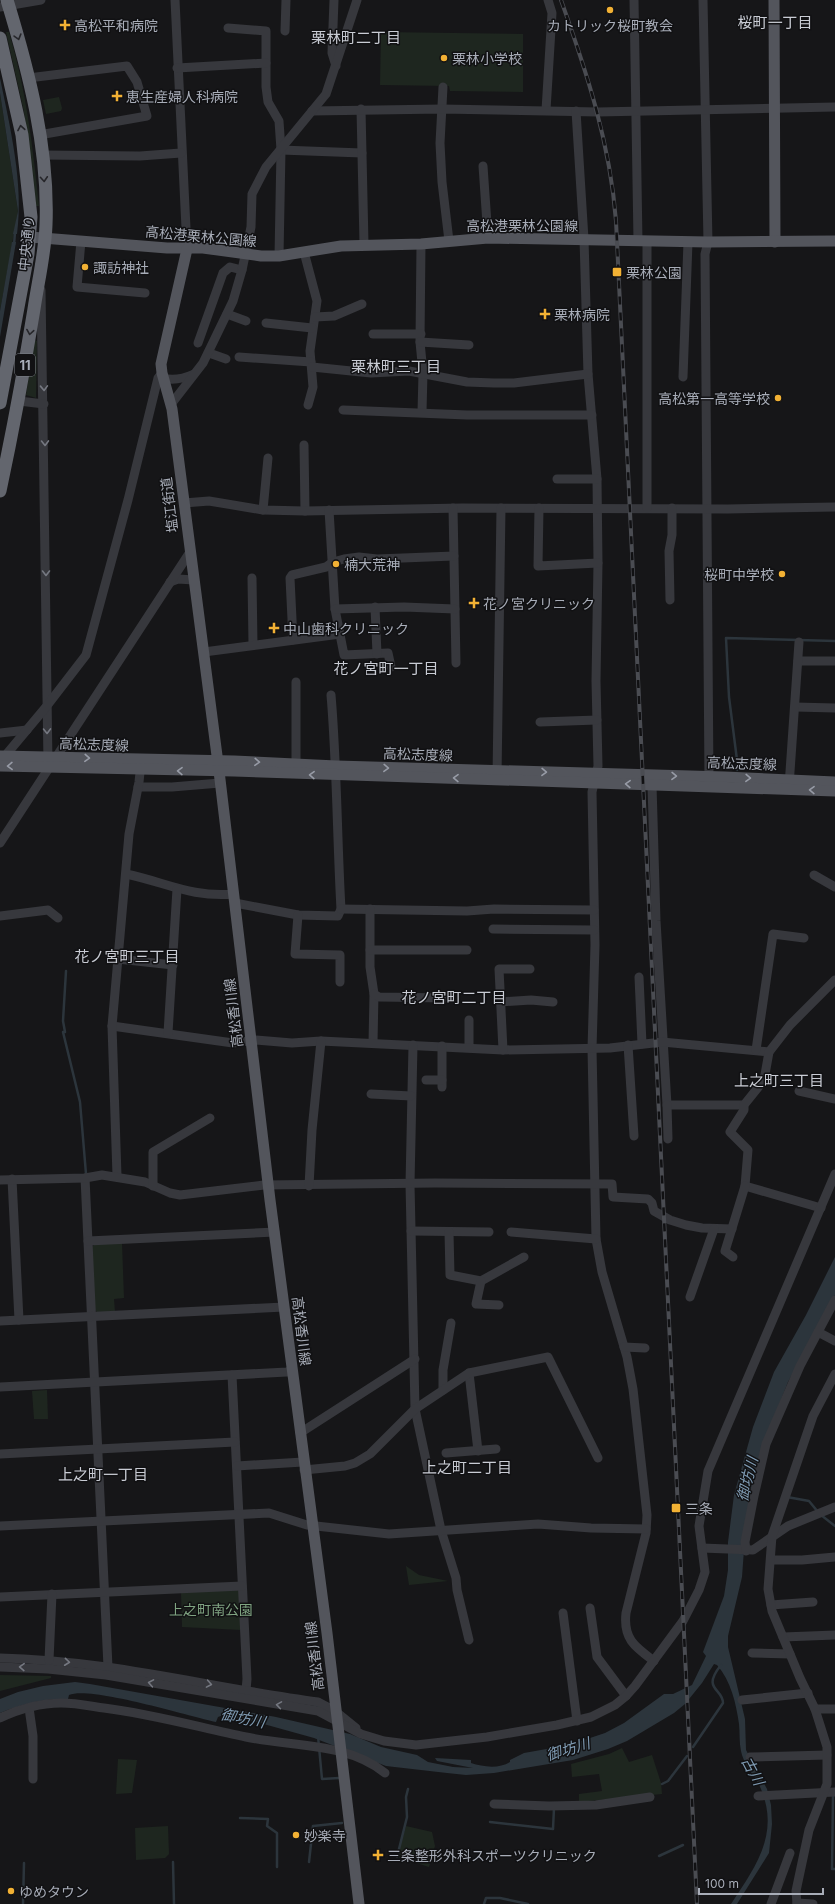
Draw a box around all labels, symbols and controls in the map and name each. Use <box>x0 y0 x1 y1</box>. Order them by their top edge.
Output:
marker: カトリック桜町教会 <box>605 5 615 15</box>
district label: 桜町一丁目 <box>737 13 813 32</box>
place label: 高松平和病院 <box>74 17 158 34</box>
place label: カトリック桜町教会 <box>547 17 673 34</box>
marker: 高松平和病院 <box>59 19 71 31</box>
district label: 栗林町二丁目 <box>311 28 401 47</box>
one-way arrow <box>13 34 22 41</box>
place label: 栗林小学校 <box>452 50 522 67</box>
marker: 栗林小学校 <box>439 53 449 63</box>
place label: 恵生産婦人科病院 <box>126 88 238 105</box>
marker: 恵生産婦人科病院 <box>111 90 123 102</box>
one-way arrow <box>17 125 26 132</box>
one-way arrow <box>40 176 49 182</box>
street label: 中央通り <box>15 214 37 272</box>
street label: 高松港栗林公園線 <box>466 217 578 234</box>
street label: 高松港栗林公園線 <box>144 223 258 249</box>
place label: 諏訪神社 <box>93 259 149 276</box>
marker: 諏訪神社 <box>80 262 90 272</box>
place label: 栗林公園 <box>626 264 682 281</box>
marker: 栗林公園 <box>611 266 623 278</box>
place label: 栗林病院 <box>554 306 610 323</box>
marker: 栗林病院 <box>539 308 551 320</box>
one-way arrow <box>26 329 35 335</box>
road number: 11 <box>15 354 35 376</box>
district label: 栗林町三丁目 <box>351 357 441 376</box>
one-way arrow <box>40 385 48 391</box>
place label: 高松第一高等学校 <box>658 390 770 407</box>
marker: 高松第一高等学校 <box>773 393 783 403</box>
one-way arrow <box>41 440 49 446</box>
street label: 塩江街道 <box>157 476 181 534</box>
place label: 楠大荒神 <box>344 556 400 573</box>
marker: 楠大荒神 <box>331 559 341 569</box>
place label: 桜町中学校 <box>704 566 774 583</box>
marker: 桜町中学校 <box>777 569 787 579</box>
one-way arrow <box>42 570 50 576</box>
place label: 花ノ宮クリニック <box>483 595 595 612</box>
marker: 花ノ宮クリニック <box>468 597 480 609</box>
place label: 中山歯科クリニック <box>283 620 409 637</box>
marker: 中山歯科クリニック <box>268 622 280 634</box>
district label: 花ノ宮町一丁目 <box>333 659 439 678</box>
one-way arrow <box>42 728 51 734</box>
street label: 高松志度線 <box>59 734 129 754</box>
street label: 高松志度線 <box>383 744 453 764</box>
street label: 高松志度線 <box>707 753 777 773</box>
one-way arrow <box>84 754 90 762</box>
one-way arrow <box>254 758 260 767</box>
one-way arrow <box>7 762 13 770</box>
one-way arrow <box>383 763 389 772</box>
one-way arrow <box>177 767 183 775</box>
one-way arrow <box>541 768 547 777</box>
one-way arrow <box>309 770 315 779</box>
one-way arrow <box>671 771 677 780</box>
one-way arrow <box>745 773 751 782</box>
one-way arrow <box>453 774 459 783</box>
one-way arrow <box>625 780 631 788</box>
one-way arrow <box>809 786 815 794</box>
district label: 花ノ宮町三丁目 <box>74 947 180 966</box>
street label: 高松香川線 <box>220 977 246 1049</box>
district label: 花ノ宮町二丁目 <box>401 988 507 1007</box>
district label: 上之町三丁目 <box>734 1071 824 1090</box>
street label: 高松香川線 <box>289 1295 315 1367</box>
water label: 御坊川 <box>732 1453 762 1503</box>
district label: 上之町二丁目 <box>422 1458 512 1477</box>
district label: 上之町一丁目 <box>58 1465 148 1484</box>
place label: 三条 <box>685 1500 713 1517</box>
marker: 三条 <box>670 1502 682 1514</box>
park label: 上之町南公園 <box>169 1601 253 1618</box>
street label: 高松香川線 <box>301 1620 327 1692</box>
one-way arrow <box>64 1657 70 1666</box>
one-way arrow <box>19 1663 25 1672</box>
one-way arrow <box>148 1679 154 1688</box>
one-way arrow <box>206 1679 212 1688</box>
one-way arrow <box>276 1701 283 1710</box>
water label: 御坊川 <box>219 1704 269 1732</box>
water label: 御坊川 <box>544 1733 594 1765</box>
water label: 古川 <box>738 1753 769 1790</box>
place label: 妙楽寺 <box>304 1827 346 1844</box>
marker: 妙楽寺 <box>291 1830 301 1840</box>
place label: 三条整形外科スポーツクリニック <box>387 1847 597 1864</box>
marker: 三条整形外科スポーツクリニック <box>372 1849 384 1861</box>
scale bar <box>699 1870 823 1896</box>
text: 100 m <box>705 1876 739 1891</box>
place label: ゆめタウン <box>19 1883 89 1900</box>
marker: ゆめタウン <box>6 1886 16 1896</box>

